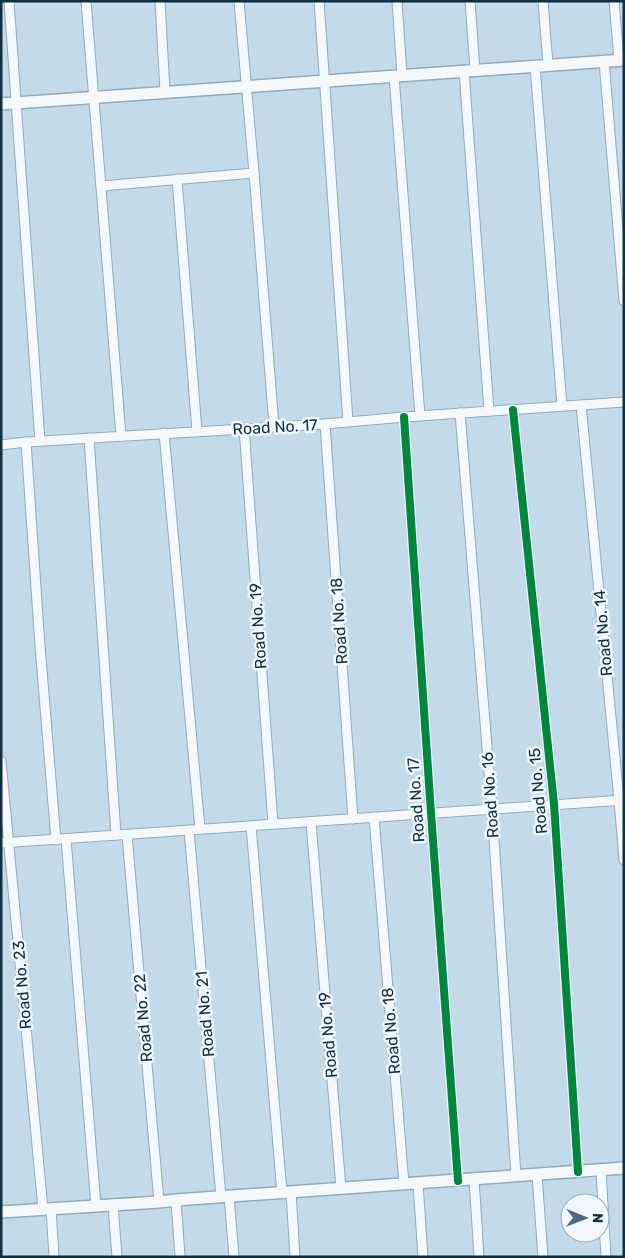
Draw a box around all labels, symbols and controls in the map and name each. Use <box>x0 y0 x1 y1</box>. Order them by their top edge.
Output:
street label: Road No. 17 <box>232 415 318 439</box>
street label: Road No. 18 <box>326 577 352 665</box>
street label: Road No. 19 <box>246 582 270 670</box>
street label: Road No. 14 <box>590 589 616 677</box>
street label: Road No. 15 <box>525 747 551 835</box>
street label: Road No. 16 <box>477 751 502 839</box>
street label: Road No. 17 <box>404 757 428 843</box>
street label: Road No. 23 <box>9 940 35 1030</box>
street label: Road No. 21 <box>192 970 218 1058</box>
street label: Road No. 22 <box>130 973 156 1063</box>
street label: Road No. 18 <box>378 987 404 1075</box>
street label: Road No. 19 <box>315 991 341 1079</box>
north arrow <box>560 1193 610 1243</box>
text: N <box>589 1213 606 1223</box>

